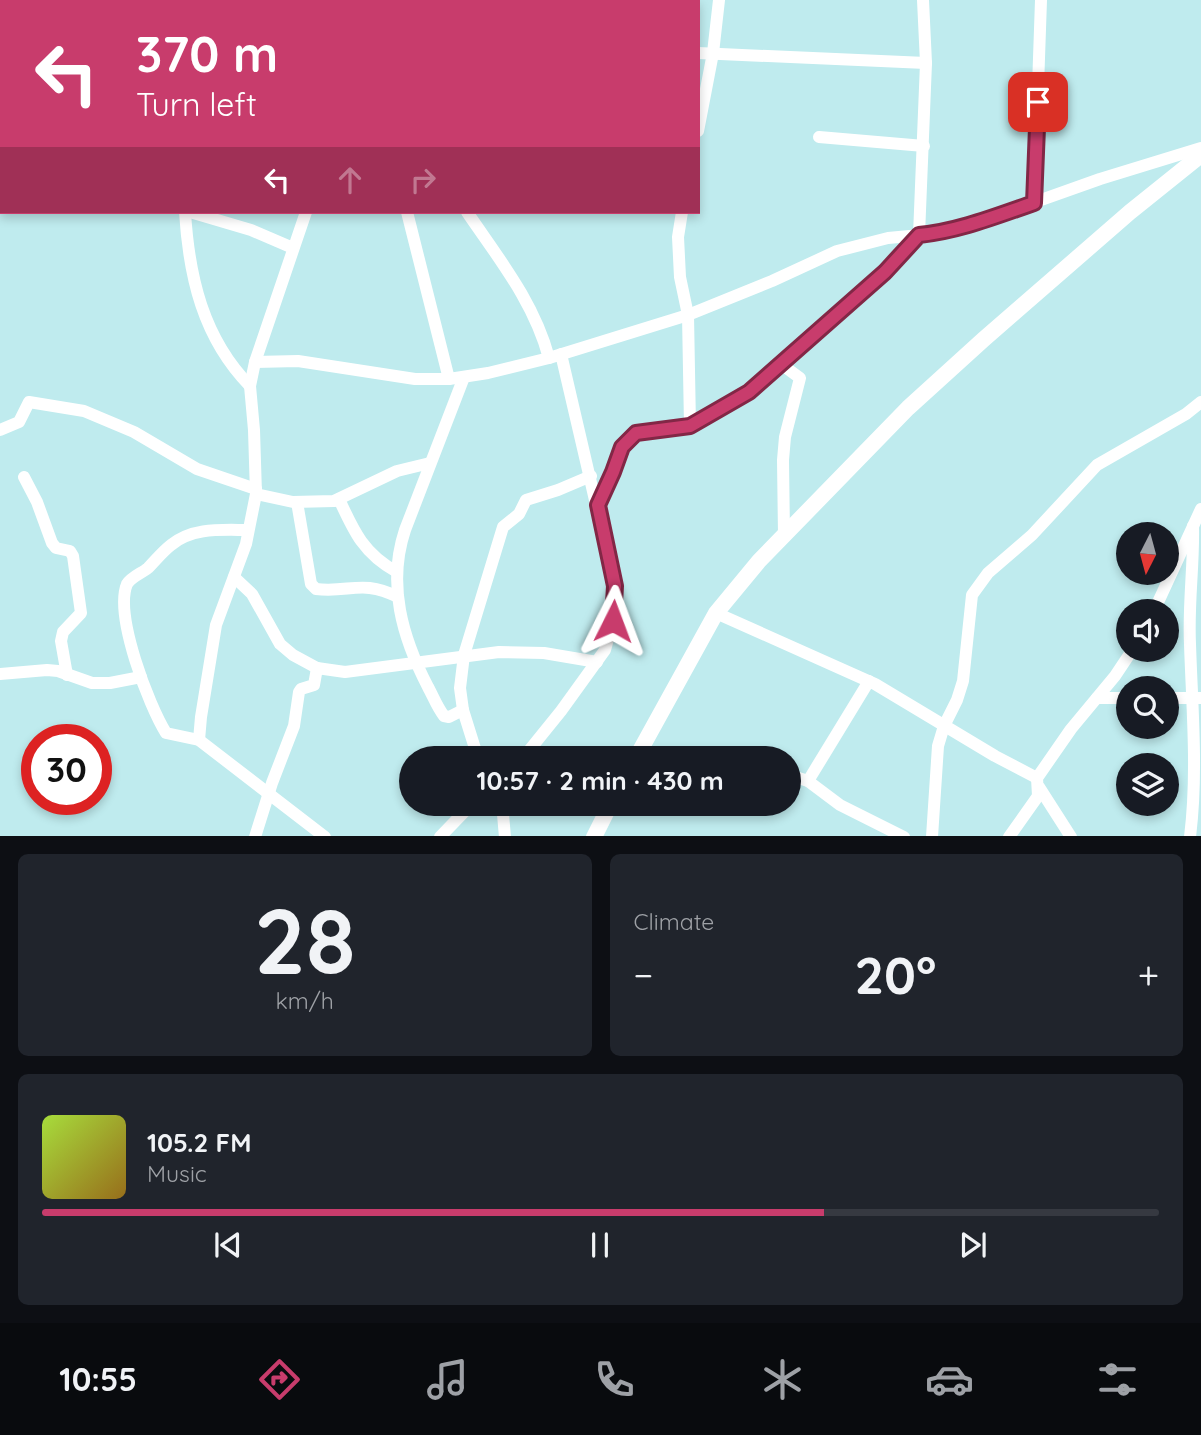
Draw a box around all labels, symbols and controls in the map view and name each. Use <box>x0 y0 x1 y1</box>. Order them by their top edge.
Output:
text: 370 m <box>136 23 278 84</box>
icon: left <box>21 28 112 119</box>
pin <box>1008 72 1068 132</box>
icon: arrive <box>1019 83 1057 121</box>
text: Turn left <box>136 84 257 124</box>
icon: left <box>258 161 296 199</box>
icon: ahead <box>331 161 369 199</box>
icon: right <box>404 161 442 199</box>
north arrow <box>1116 522 1180 584</box>
map controls <box>1116 522 1179 816</box>
position arrow <box>576 584 650 658</box>
button: sound <box>1116 599 1179 662</box>
button: search <box>1116 676 1179 739</box>
speed limit sign: 30 <box>21 724 112 815</box>
button: layers <box>1116 753 1179 816</box>
text: 10:57 · 2 min · 430 m <box>476 764 724 797</box>
text: 28 <box>254 883 356 997</box>
text: Climate <box>634 907 714 936</box>
text: 20° <box>854 942 936 1007</box>
text: − <box>634 951 653 999</box>
text: + <box>1138 951 1159 999</box>
text: km/h <box>276 986 334 1015</box>
text: 105.2 FM <box>147 1126 251 1159</box>
text: Music <box>147 1159 207 1188</box>
icon: previous <box>209 1226 247 1264</box>
icon: pause <box>581 1226 619 1264</box>
icon: next <box>954 1226 992 1264</box>
icon: directions <box>255 1355 304 1404</box>
icon: music <box>423 1355 472 1404</box>
icon: phone <box>590 1355 639 1404</box>
icon: climate <box>758 1355 807 1404</box>
icon: car <box>925 1355 974 1404</box>
icon: filters <box>1093 1355 1142 1404</box>
text: 10:55 <box>59 1359 137 1399</box>

